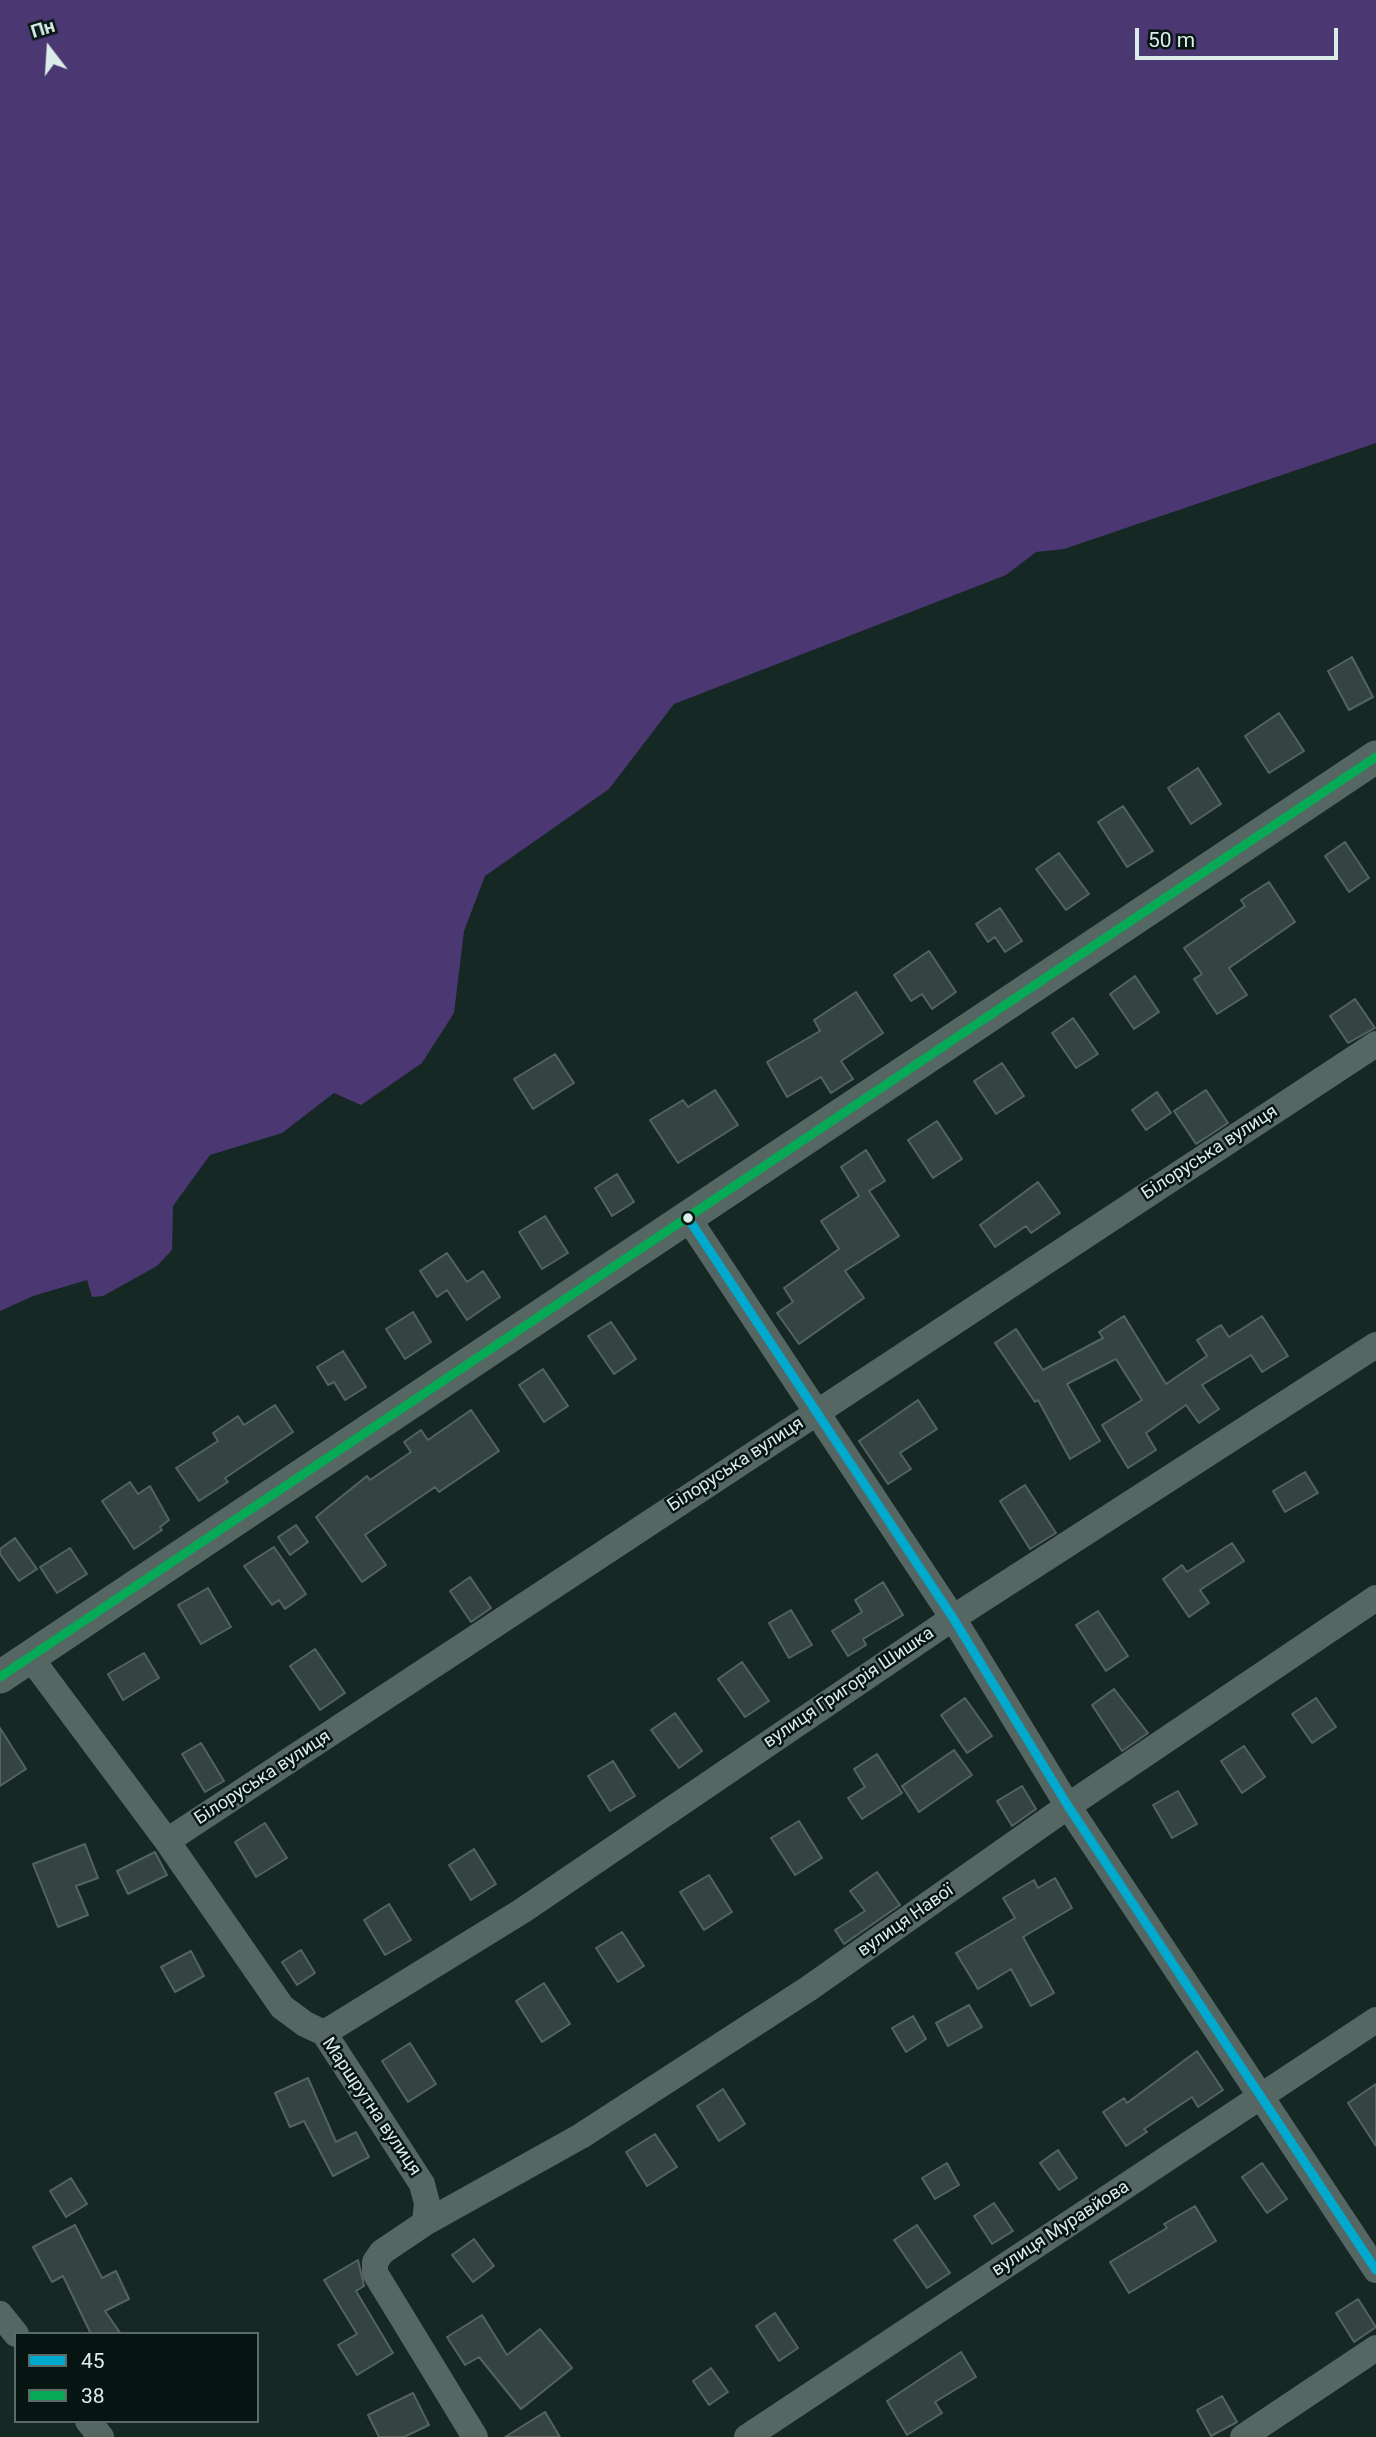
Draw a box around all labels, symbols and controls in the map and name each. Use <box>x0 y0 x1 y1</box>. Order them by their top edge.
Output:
north arrow <box>14 14 84 84</box>
text: Пн <box>28 14 58 43</box>
scale bar <box>1138 14 1341 58</box>
text: 50 m <box>1148 28 1195 52</box>
street label: Білоруська вулиця <box>1138 1101 1282 1205</box>
unlabelled marker <box>681 1211 695 1225</box>
street label: Білоруська вулиця <box>664 1413 808 1517</box>
street label: вулиця Григорія Шишка <box>760 1623 938 1753</box>
street label: Білоруська вулиця <box>191 1726 335 1830</box>
street label: вулиця Навої <box>854 1880 958 1962</box>
street label: Маршрутна вулиця <box>317 2034 425 2180</box>
street label: вулиця Муравйова <box>988 2177 1134 2281</box>
legend <box>14 2332 259 2423</box>
text: 45 <box>81 2349 105 2373</box>
text: 38 <box>81 2384 105 2408</box>

